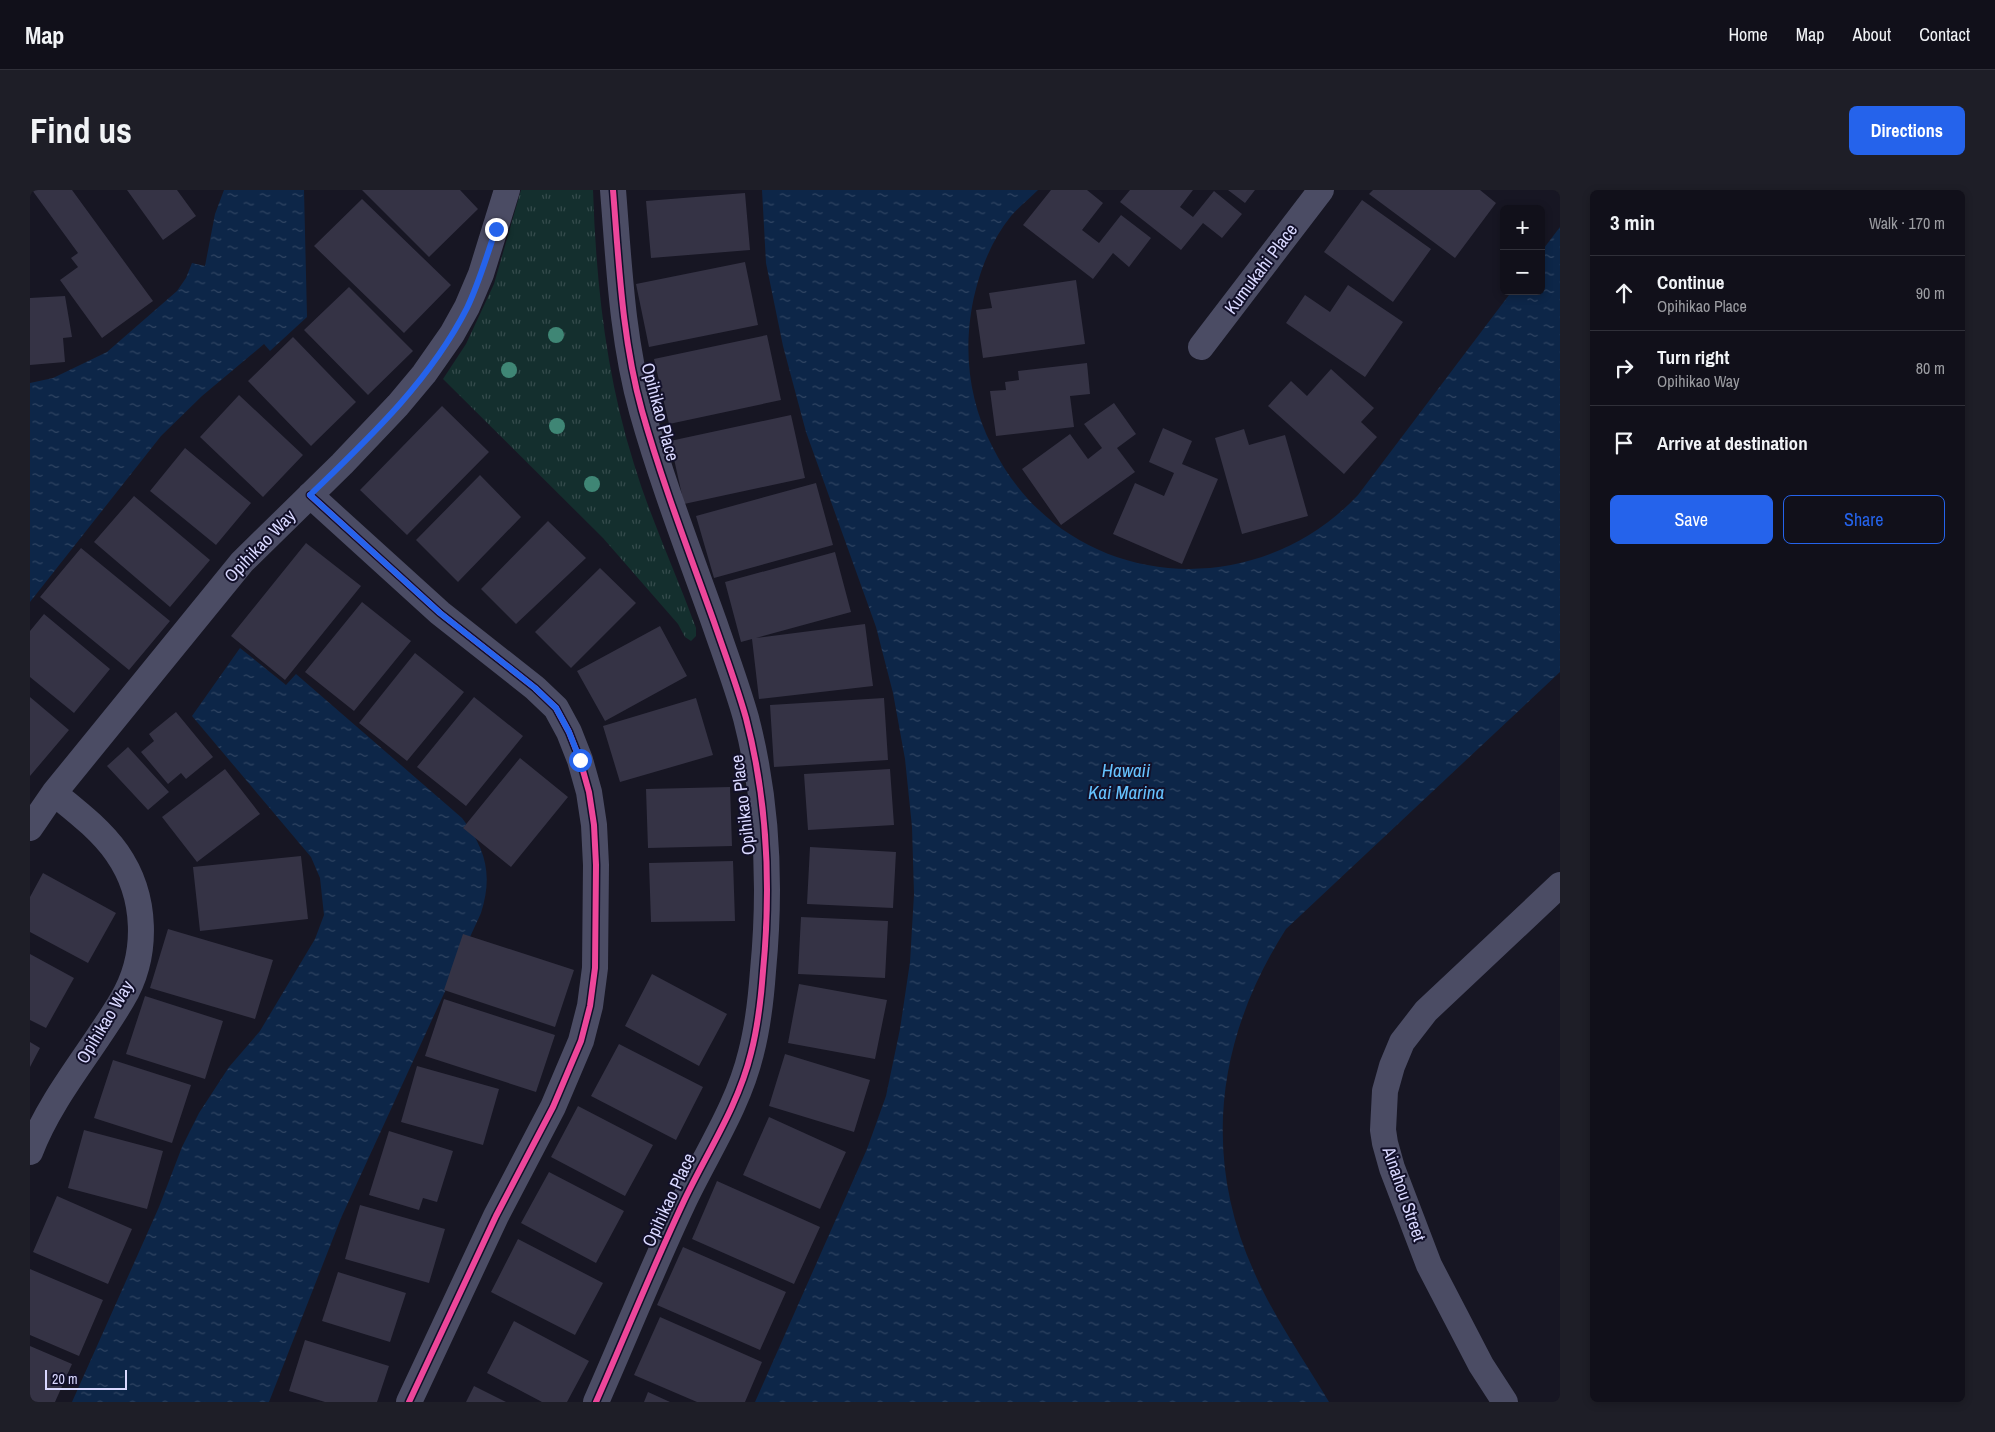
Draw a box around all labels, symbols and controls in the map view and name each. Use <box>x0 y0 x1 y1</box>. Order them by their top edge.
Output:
text: Map <box>25 19 64 51</box>
text: Home <box>1728 22 1768 47</box>
text: Map <box>1796 22 1825 47</box>
text: About <box>1853 22 1891 47</box>
text: Contact <box>1919 22 1970 47</box>
button: Directions <box>1849 106 1965 155</box>
text: Find us <box>30 107 132 154</box>
map controls <box>1500 205 1545 295</box>
button: + <box>1500 205 1545 250</box>
text: 3 min <box>1610 208 1655 237</box>
text: Walk · 170 m <box>1869 212 1945 234</box>
route end <box>485 218 508 241</box>
street label: Kumukahi Place <box>1218 218 1303 319</box>
button: − <box>1500 250 1545 295</box>
text: Continue <box>1657 269 1725 295</box>
icon: ahead <box>1610 279 1638 307</box>
text: 90 m <box>1916 282 1945 304</box>
text: Opihikao Place <box>1657 295 1747 317</box>
text: Turn right <box>1657 344 1729 370</box>
icon: right <box>1610 354 1638 382</box>
text: 80 m <box>1916 357 1945 379</box>
street label: Opihikao Place <box>635 360 686 464</box>
text: Opihikao Way <box>1657 370 1740 392</box>
icon: arrive <box>1610 429 1638 457</box>
text: Arrive at destination <box>1657 430 1808 456</box>
button: Save <box>1610 495 1773 544</box>
button: Share <box>1783 495 1945 544</box>
street label: Opihikao Way <box>218 503 301 588</box>
route start <box>569 749 592 772</box>
street label: Opihikao Place <box>724 753 761 857</box>
water label: Hawaii Kai Marina <box>1088 757 1164 805</box>
street label: Opihikao Way <box>70 975 140 1068</box>
street label: Ainahou Street <box>1376 1142 1432 1244</box>
street label: Opihikao Place <box>636 1149 701 1251</box>
scale bar <box>45 1367 128 1390</box>
text: 20 m <box>52 1370 78 1388</box>

